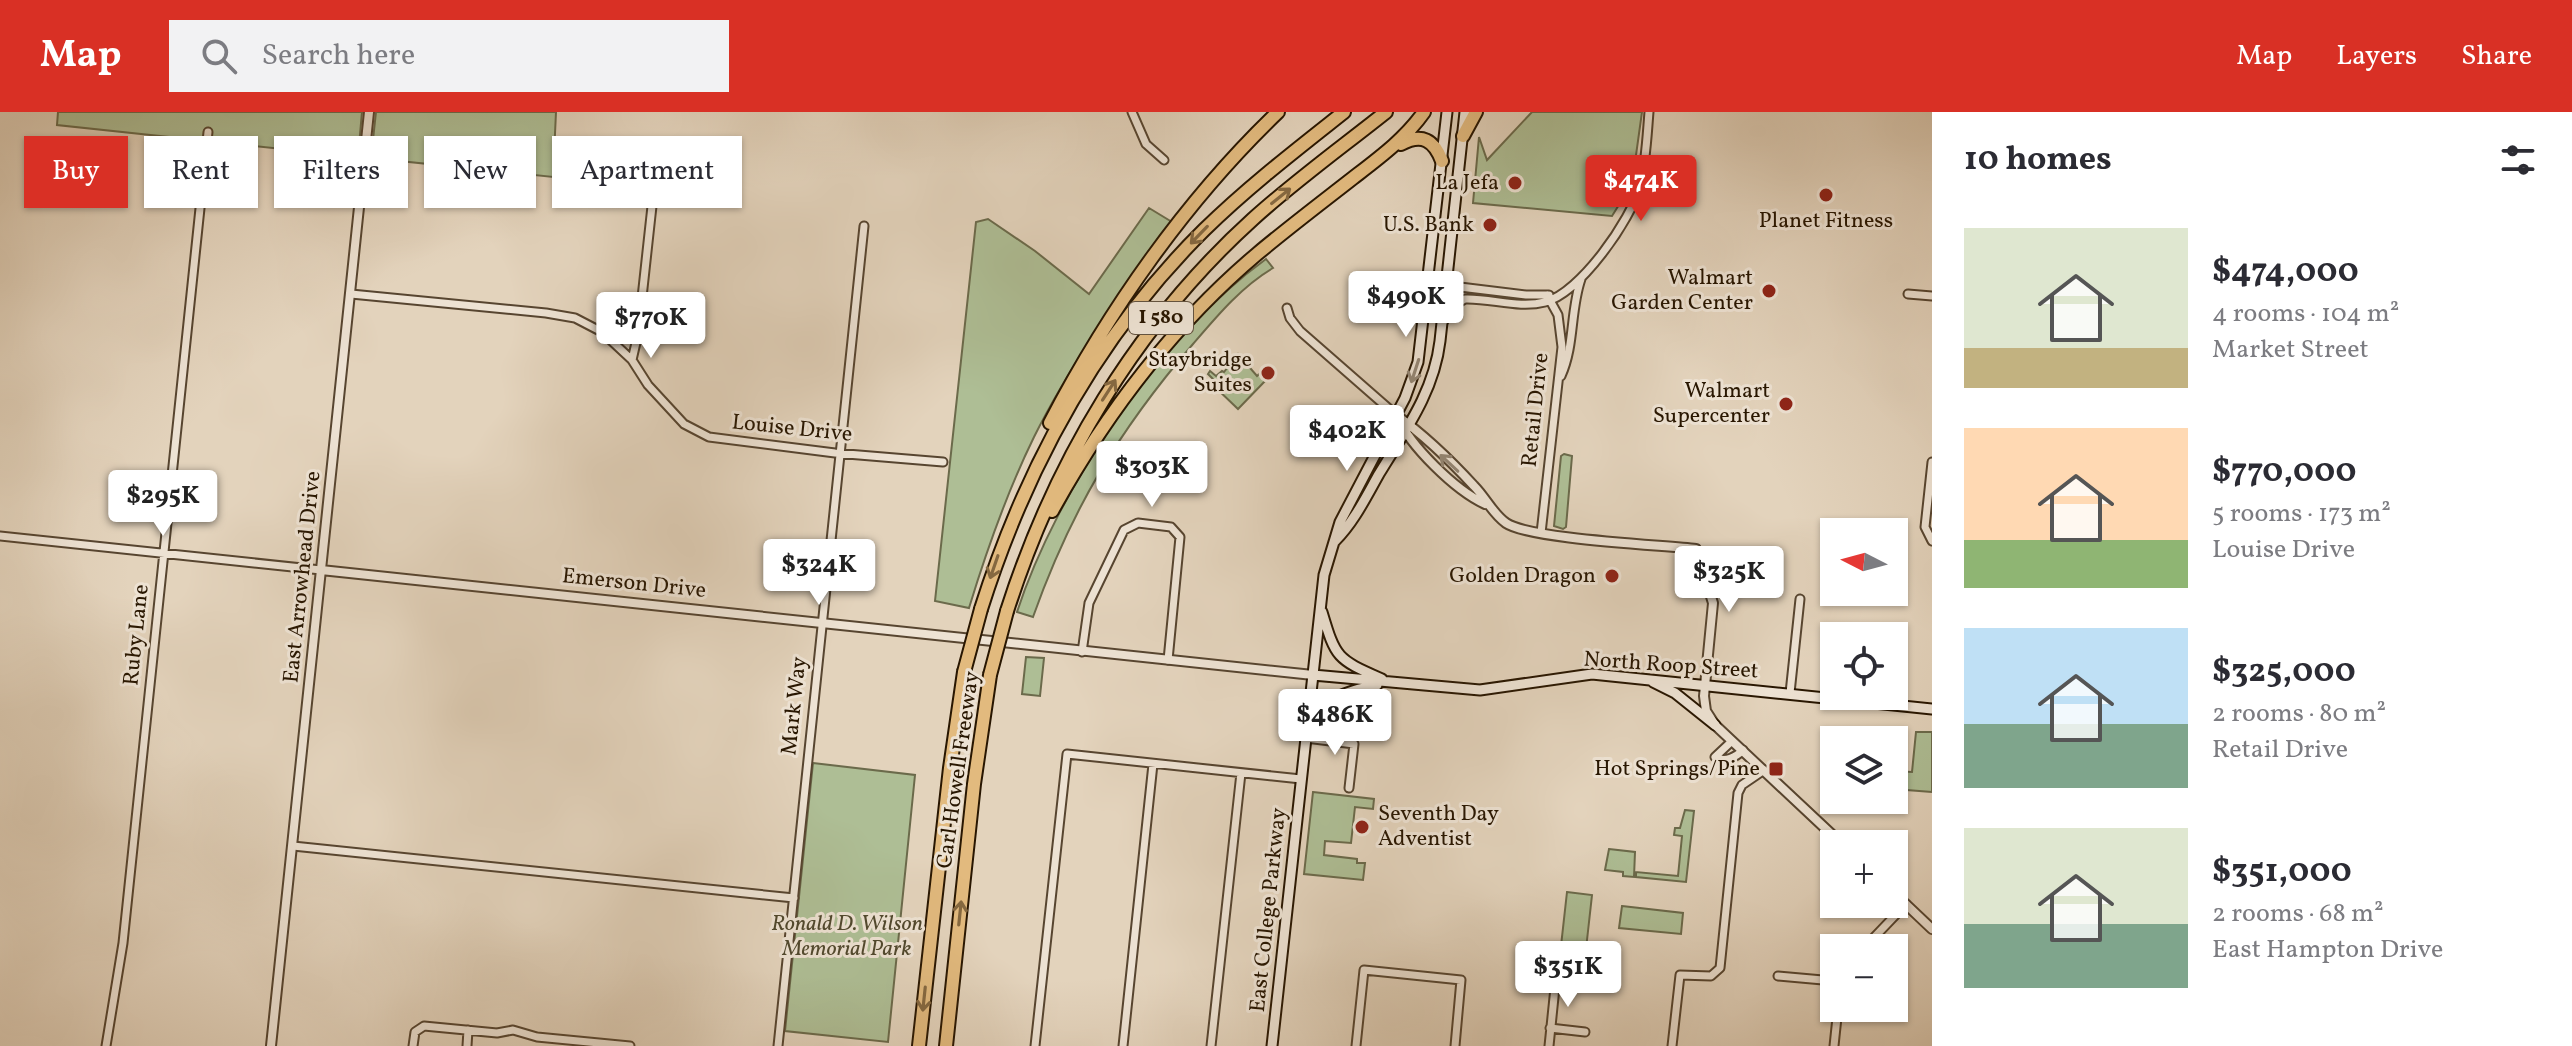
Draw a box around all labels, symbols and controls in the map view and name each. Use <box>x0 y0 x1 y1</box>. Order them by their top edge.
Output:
search box <box>169 20 729 92</box>
text: Map <box>40 30 121 83</box>
icon: search <box>197 34 241 78</box>
text: Search here <box>261 35 415 77</box>
text: Map <box>2236 37 2292 76</box>
text: Layers <box>2336 37 2417 76</box>
text: Share <box>2461 37 2532 76</box>
chip: Buy <box>24 136 128 208</box>
chip: Rent <box>144 136 258 208</box>
chip: Filters <box>274 136 408 208</box>
chip: New <box>424 136 536 208</box>
chip: Apartment <box>552 136 742 208</box>
text: 10 homes <box>1964 137 2112 184</box>
icon: filters <box>2496 138 2540 182</box>
pin: $474K <box>1585 155 1697 223</box>
text: $474K <box>1604 163 1678 199</box>
place label: La Jefa <box>1435 168 1499 199</box>
marker: La Jefa <box>1506 174 1524 192</box>
marker: Planet Fitness <box>1817 186 1835 204</box>
one-way arrow <box>1270 187 1291 205</box>
place label: Planet Fitness <box>1759 206 1893 237</box>
place label: U.S. Bank <box>1383 210 1474 241</box>
marker: U.S. Bank <box>1481 216 1499 234</box>
one-way arrow <box>1190 225 1209 245</box>
text: $474,000 <box>2212 249 2359 296</box>
icon: home <box>2028 260 2124 356</box>
place label: Walmart Garden Center <box>1611 263 1753 319</box>
pin: $490K <box>1350 271 1462 339</box>
text: $490K <box>1366 279 1446 315</box>
marker: Walmart Garden Center <box>1760 282 1778 300</box>
pin: $770K <box>595 292 707 360</box>
text: 4 rooms · 104 m² <box>2212 296 2399 332</box>
text: $770K <box>614 300 688 336</box>
road number: I 580 <box>1129 302 1193 334</box>
text: Market Street <box>2212 332 2369 368</box>
place label: Staybridge Suites <box>1148 345 1252 401</box>
street label: Retail Drive <box>1515 351 1557 469</box>
one-way arrow <box>1407 358 1422 384</box>
marker: Staybridge Suites <box>1259 364 1277 382</box>
place label: Walmart Supercenter <box>1653 376 1770 432</box>
one-way arrow <box>1101 379 1117 401</box>
marker: Walmart Supercenter <box>1777 395 1795 413</box>
pin: $402K <box>1291 405 1403 473</box>
street label: Louise Drive <box>730 407 854 451</box>
text: $402K <box>1308 413 1386 449</box>
pin: $303K <box>1096 441 1208 509</box>
text: $303K <box>1114 449 1190 485</box>
text: $770,000 <box>2212 449 2357 496</box>
one-way arrow <box>1440 454 1460 472</box>
icon: home <box>2028 460 2124 556</box>
street label: East Arrowhead Drive <box>276 469 330 685</box>
pin: $295K <box>107 470 219 538</box>
text: $295K <box>126 478 200 514</box>
text: 5 rooms · 173 m² <box>2212 496 2391 532</box>
north arrow <box>1820 518 1908 606</box>
map controls <box>1820 518 1908 1022</box>
text: Louise Drive <box>2212 532 2355 568</box>
pin: $324K <box>763 539 875 607</box>
pin: $325K <box>1673 546 1785 614</box>
text: $324K <box>781 547 857 583</box>
one-way arrow <box>986 554 1001 579</box>
text: $325K <box>1693 554 1765 590</box>
street label: Emerson Drive <box>560 561 708 607</box>
place label: Golden Dragon <box>1449 561 1596 592</box>
marker: Golden Dragon <box>1603 567 1621 585</box>
street label: Ruby Lane <box>116 583 158 687</box>
button: locate <box>1820 622 1908 710</box>
street label: North Roop Street <box>1583 644 1760 688</box>
text: $325,000 <box>2212 649 2356 696</box>
street label: Mark Way <box>774 655 816 757</box>
icon: home <box>2028 660 2124 756</box>
street label: Carl Howell Freeway <box>930 669 988 871</box>
pin: $486K <box>1279 689 1391 757</box>
text: 2 rooms · 80 m² <box>2212 696 2386 732</box>
text: $486K <box>1296 697 1374 733</box>
button: layers <box>1820 726 1908 814</box>
text: Retail Drive <box>2212 732 2348 768</box>
place label: Hot Springs/Pine <box>1594 754 1760 785</box>
marker: Hot Springs/Pine <box>1767 760 1785 778</box>
place label: Seventh Day Adventist <box>1378 799 1499 855</box>
street label: East College Parkway <box>1243 806 1295 1014</box>
marker: Seventh Day Adventist <box>1353 818 1371 836</box>
button: + <box>1820 830 1908 918</box>
text: $351,000 <box>2212 849 2352 896</box>
icon: home <box>2028 860 2124 956</box>
text: 2 rooms · 68 m² <box>2212 896 2384 932</box>
one-way arrow <box>953 900 968 927</box>
park label: Ronald D. Wilson Memorial Park <box>771 909 923 965</box>
text: East Hampton Drive <box>2212 932 2443 968</box>
button: − <box>1820 934 1908 1022</box>
pin: $351K <box>1512 941 1624 1009</box>
text: $351K <box>1533 949 1603 985</box>
one-way arrow <box>917 985 932 1012</box>

